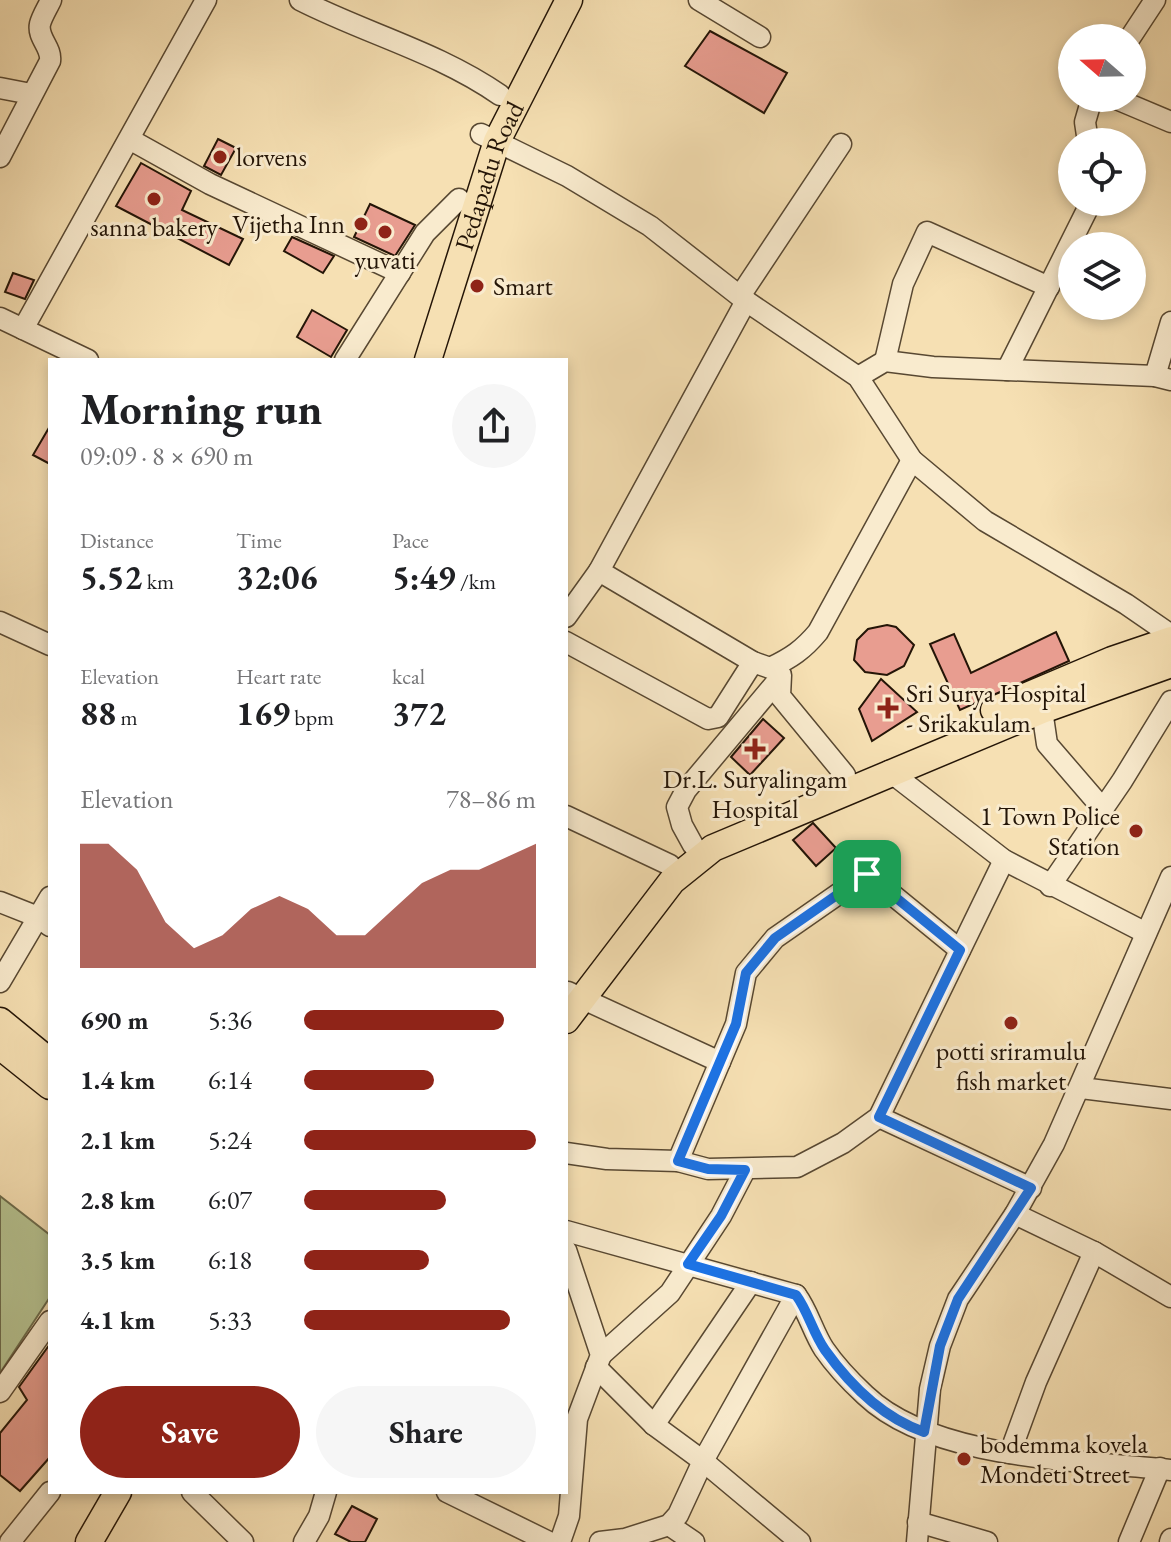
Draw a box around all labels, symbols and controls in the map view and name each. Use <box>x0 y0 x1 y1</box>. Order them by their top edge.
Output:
north arrow <box>1058 24 1146 112</box>
map controls <box>1058 24 1146 320</box>
street label: Pedapadu Road <box>447 95 532 255</box>
button: locate <box>1058 128 1146 216</box>
place label: lorvens <box>236 140 307 174</box>
marker: lorvens <box>211 148 229 166</box>
marker: sanna bakery <box>145 190 163 208</box>
place label: Vijetha Inn <box>232 207 345 241</box>
place label: sanna bakery <box>90 210 218 244</box>
marker: Vijetha Inn <box>352 215 370 233</box>
marker: yuvati <box>376 223 394 241</box>
button: layers <box>1058 232 1146 320</box>
place label: yuvati <box>355 243 416 277</box>
place label: Smart <box>493 269 553 303</box>
marker: Smart <box>468 277 486 295</box>
text: Morning run <box>80 380 322 437</box>
button: share <box>452 384 536 468</box>
text: 09:09 · 8 × 690 m <box>80 439 253 473</box>
text: Distance <box>80 526 153 555</box>
text: Time <box>236 526 282 555</box>
text: Pace <box>392 526 429 555</box>
text: 5.52 <box>80 555 142 599</box>
text: 32:06 <box>236 555 318 599</box>
text: 5:49 <box>392 555 456 599</box>
text: km <box>142 567 174 596</box>
text: /km <box>456 567 496 596</box>
text: Elevation <box>80 662 159 691</box>
text: Heart rate <box>236 662 321 691</box>
text: kcal <box>392 662 425 691</box>
place label: Sri Surya Hospital - Srikakulam <box>906 676 1086 740</box>
text: 88 <box>80 691 116 735</box>
text: 169 <box>236 691 290 735</box>
text: 372 <box>392 691 446 735</box>
marker: Sri Surya Hospital - Srikakulam <box>877 697 899 719</box>
text: m <box>116 703 138 732</box>
text: bpm <box>290 703 334 732</box>
marker: Dr.L. Suryalingam Hospital <box>744 738 766 760</box>
place label: Dr.L. Suryalingam Hospital <box>663 762 847 826</box>
text: Elevation <box>80 782 174 816</box>
text: 78–86 m <box>446 782 536 816</box>
place label: 1 Town Police Station <box>980 799 1120 863</box>
marker: 1 Town Police Station <box>1127 822 1145 840</box>
pin <box>833 840 901 908</box>
icon: arrive <box>845 852 889 896</box>
text: 690 m <box>80 1003 148 1037</box>
text: 5:36 <box>208 1003 252 1037</box>
marker: potti sriramulu fish market <box>1002 1014 1020 1032</box>
place label: potti sriramulu fish market <box>936 1034 1087 1098</box>
text: 1.4 km <box>80 1063 155 1097</box>
text: 6:14 <box>208 1063 252 1097</box>
text: 2.1 km <box>80 1123 155 1157</box>
text: 5:24 <box>208 1123 252 1157</box>
text: 2.8 km <box>80 1183 155 1217</box>
text: 6:07 <box>208 1183 252 1217</box>
text: 3.5 km <box>80 1243 155 1277</box>
text: 6:18 <box>208 1243 252 1277</box>
text: 4.1 km <box>80 1303 155 1337</box>
text: 5:33 <box>208 1303 252 1337</box>
button: Save <box>80 1386 300 1478</box>
button: Share <box>316 1386 536 1478</box>
place label: bodemma kovela Mondeti Street <box>980 1427 1148 1491</box>
marker: bodemma kovela Mondeti Street <box>955 1450 973 1468</box>

